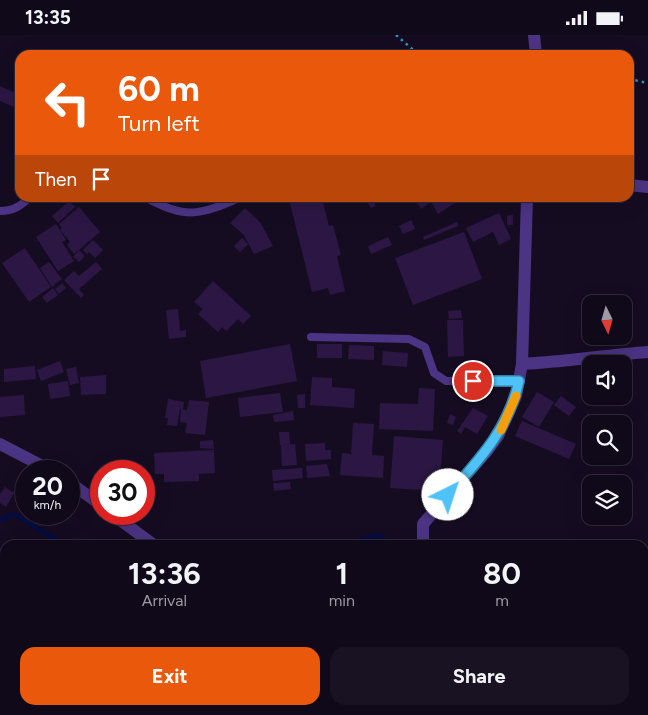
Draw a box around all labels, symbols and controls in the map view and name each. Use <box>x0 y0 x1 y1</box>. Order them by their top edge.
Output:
text: 13:35 <box>25 6 71 29</box>
text: 60 m <box>118 68 200 110</box>
icon: left <box>35 70 100 135</box>
text: Turn left <box>118 110 200 137</box>
icon: arrive <box>87 165 115 193</box>
text: Then <box>35 168 77 191</box>
north arrow <box>582 295 632 345</box>
map controls <box>582 295 632 525</box>
button: sound <box>582 355 632 405</box>
pin <box>452 360 494 402</box>
icon: arrive <box>459 367 487 395</box>
button: search <box>582 415 632 465</box>
speed limit sign: 30 <box>90 460 155 525</box>
position arrow <box>421 468 473 520</box>
text: 20 <box>32 471 63 501</box>
button: layers <box>582 475 632 525</box>
text: km/h <box>34 498 61 512</box>
text: 13:36 <box>128 555 201 592</box>
text: 1 <box>335 555 348 592</box>
text: 80 <box>483 555 521 592</box>
text: Arrival <box>142 591 187 610</box>
text: min <box>329 591 355 610</box>
text: m <box>495 591 509 610</box>
button: Exit <box>20 647 320 705</box>
button: Share <box>330 647 629 705</box>

